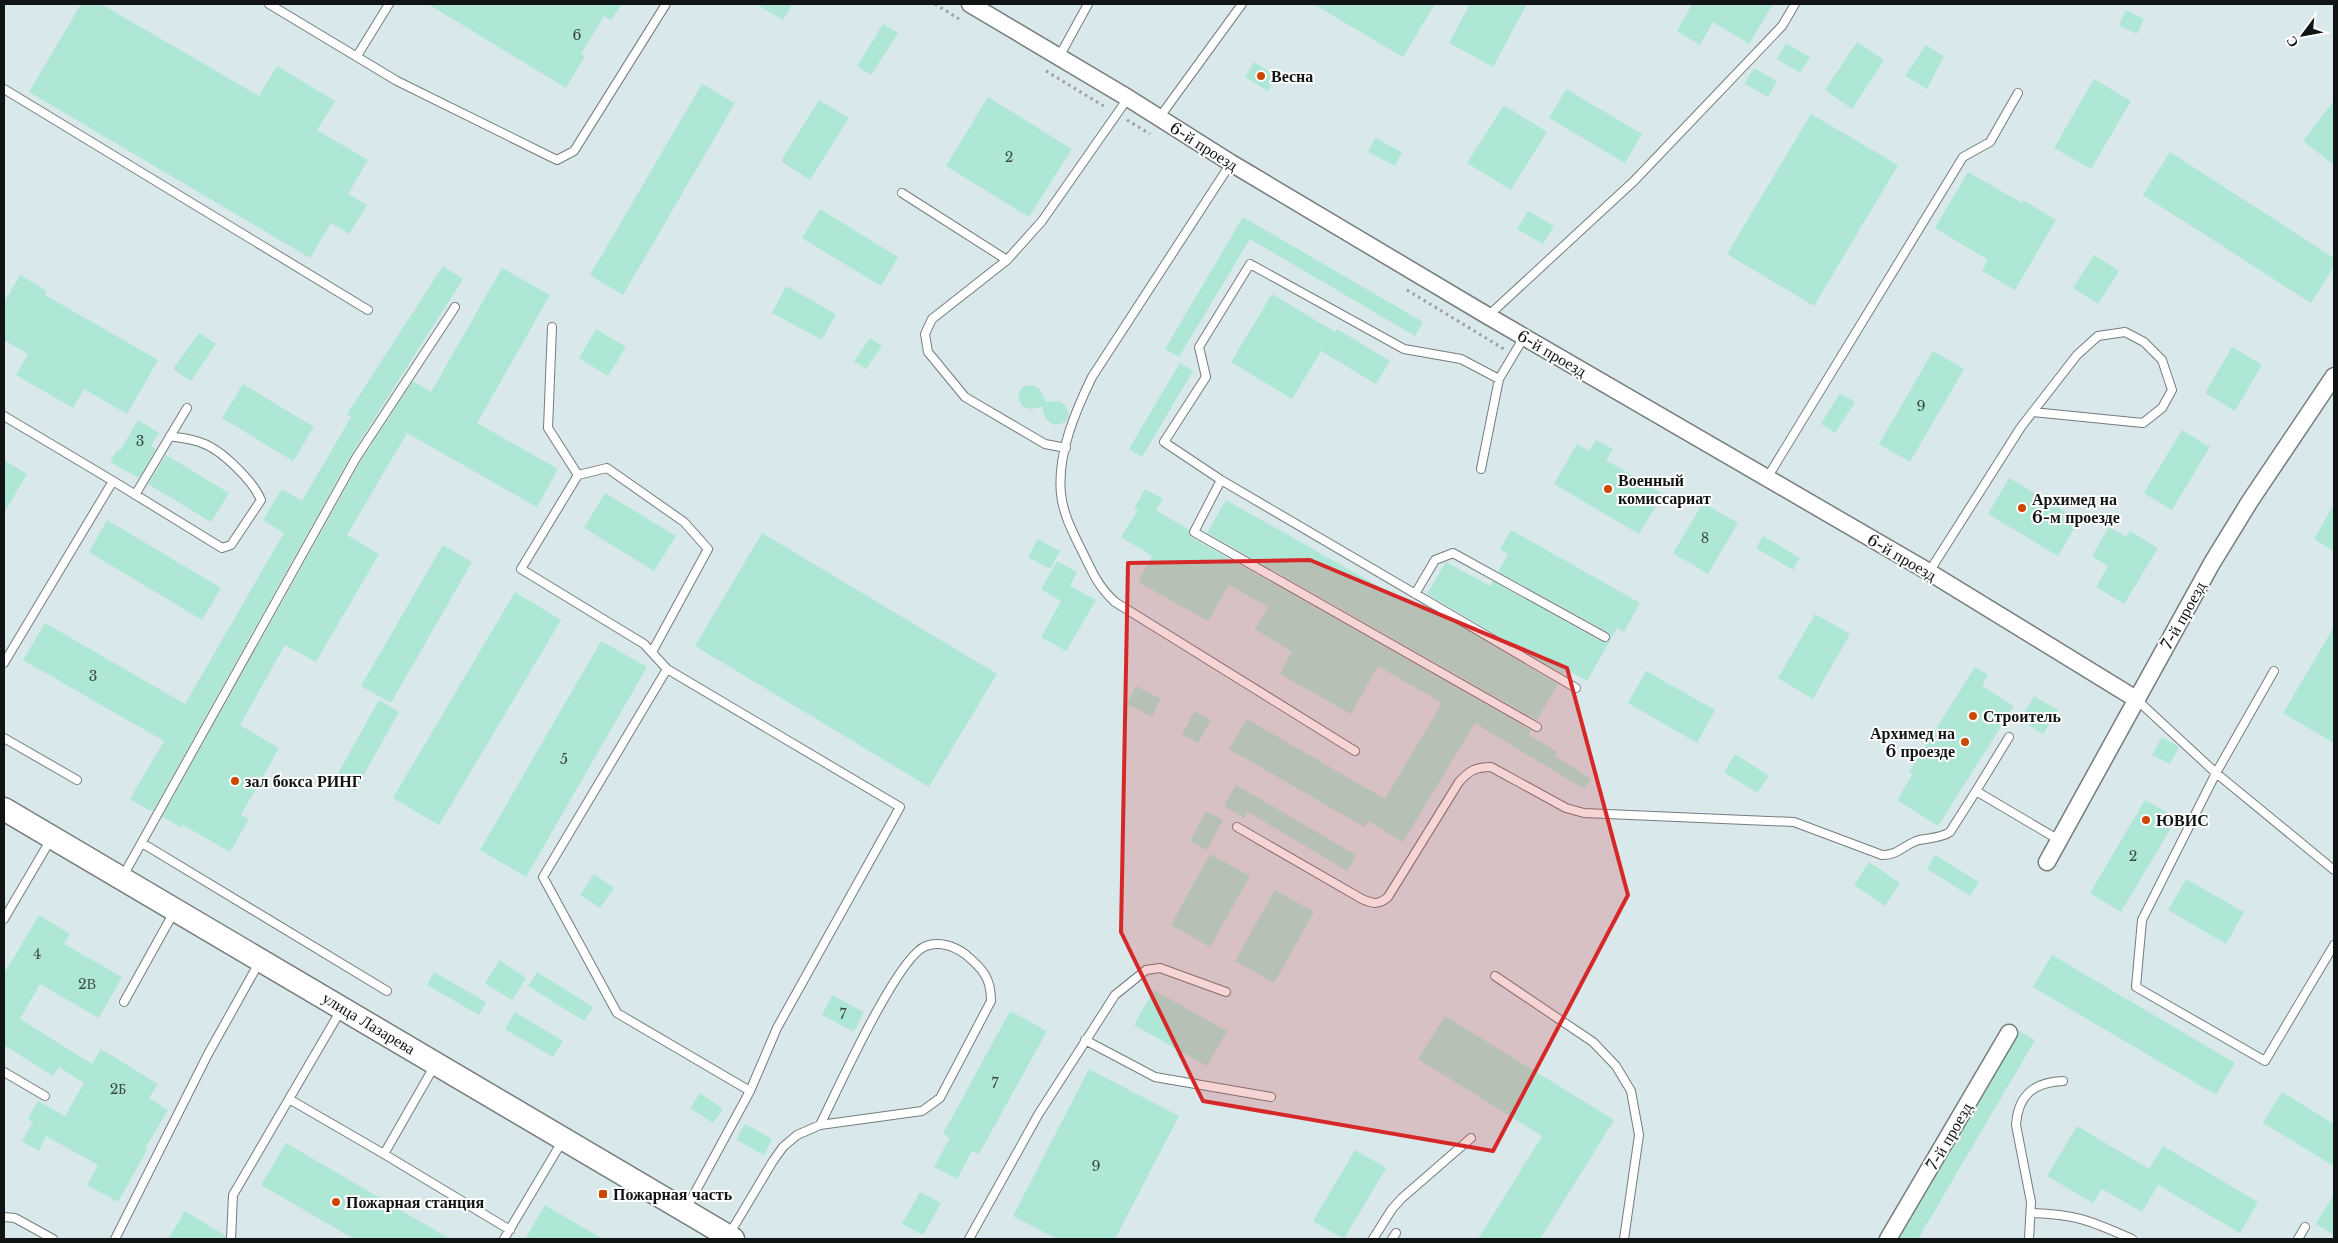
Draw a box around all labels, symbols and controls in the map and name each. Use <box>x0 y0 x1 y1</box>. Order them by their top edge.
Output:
north arrow <box>2278 10 2328 60</box>
house number: 6 <box>572 26 582 44</box>
text: С <box>2282 33 2302 51</box>
place label: Весна <box>1271 66 1313 86</box>
marker: Весна <box>1255 70 1267 82</box>
street label: 6-й проезд <box>1166 117 1242 175</box>
house number: 2 <box>1005 148 1013 166</box>
street label: 6-й проезд <box>1514 325 1590 381</box>
house number: 9 <box>1916 397 1926 415</box>
house number: 3 <box>136 432 144 450</box>
place label: Военный комиссариат <box>1618 470 1711 508</box>
marker: Военный комиссариат <box>1602 483 1614 495</box>
place label: Архимед на 6-м проезде <box>2032 489 2120 527</box>
marker: Архимед на 6-м проезде <box>2016 502 2028 514</box>
house number: 8 <box>1701 529 1709 547</box>
street label: 6-й проезд <box>1864 529 1940 585</box>
street label: 7-й проезд <box>2156 578 2210 652</box>
house number: 3 <box>89 667 97 685</box>
place label: Строитель <box>1983 706 2061 726</box>
marker: Строитель <box>1967 710 1979 722</box>
place label: Архимед на 6 проезде <box>1870 723 1955 761</box>
marker: Архимед на 6 проезде <box>1959 736 1971 748</box>
house number: 5 <box>560 750 568 768</box>
place label: зал бокса РИНГ <box>245 771 362 791</box>
marker: зал бокса РИНГ <box>229 775 241 787</box>
place label: ЮВИС <box>2156 810 2209 830</box>
marker: ЮВИС <box>2140 814 2152 826</box>
house number: 2 <box>2129 847 2137 865</box>
house number: 4 <box>33 945 41 963</box>
house number: 2В <box>78 975 96 993</box>
street label: улица Лазарева <box>319 987 419 1059</box>
house number: 7 <box>839 1005 847 1023</box>
house number: 7 <box>991 1074 999 1092</box>
house number: 2Б <box>110 1080 126 1098</box>
street label: 7-й проезд <box>1922 1099 1976 1173</box>
house number: 9 <box>1091 1157 1101 1175</box>
place label: Пожарная часть <box>613 1184 733 1204</box>
marker: Пожарная часть <box>597 1188 609 1200</box>
place label: Пожарная станция <box>346 1192 484 1212</box>
marker: Пожарная станция <box>330 1196 342 1208</box>

